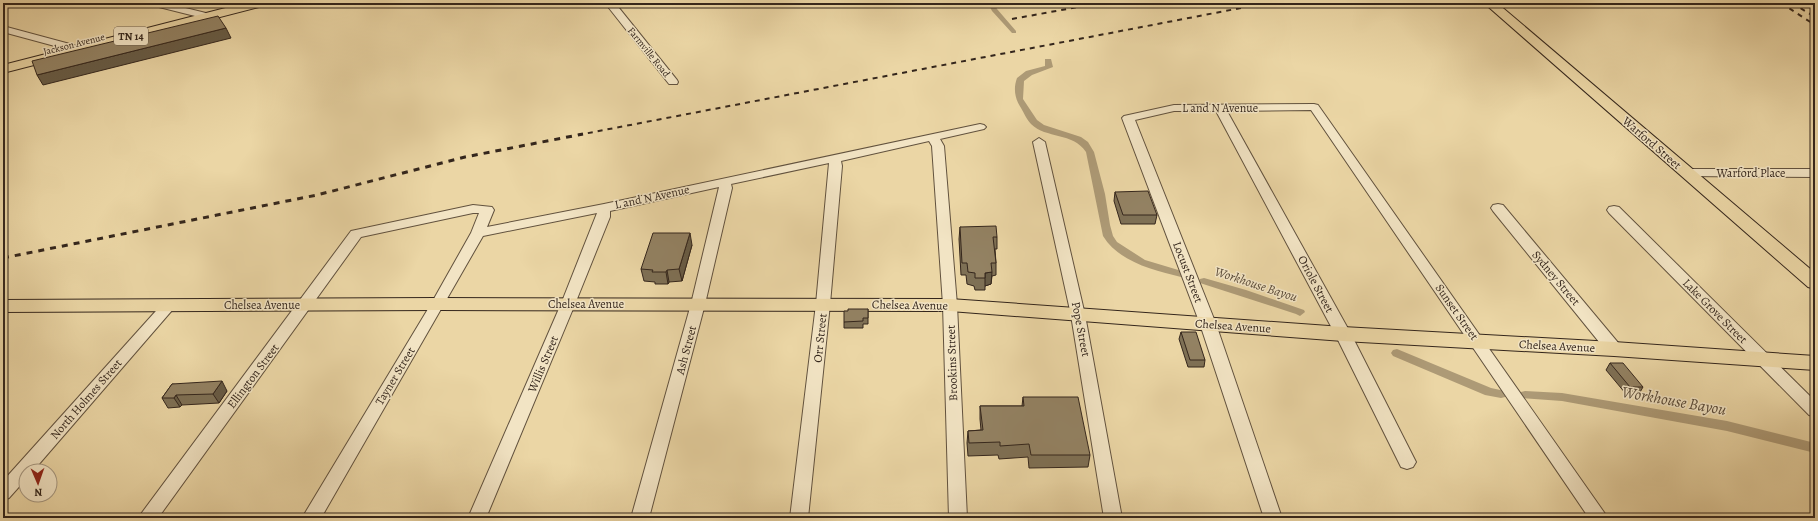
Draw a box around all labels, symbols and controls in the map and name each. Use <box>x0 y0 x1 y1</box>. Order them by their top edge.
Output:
street label: Farmville Road <box>625 24 674 80</box>
road number: TN 14 <box>114 27 148 45</box>
street label: Jackson Avenue <box>42 30 107 58</box>
street label: L and N Avenue <box>1182 100 1258 116</box>
street label: Warford Street <box>1618 112 1685 173</box>
street label: Warford Place <box>1716 165 1785 181</box>
street label: L and N Avenue <box>613 181 691 213</box>
street label: Locust Street <box>1169 239 1207 305</box>
street label: Sydney Street <box>1528 247 1584 309</box>
street label: Oriole Street <box>1294 253 1338 315</box>
water label: Workhouse Bayou <box>1213 263 1299 305</box>
street label: Lake Grove Street <box>1679 275 1751 347</box>
street label: Sunset Street <box>1432 281 1482 343</box>
street label: Chelsea Avenue <box>548 296 624 312</box>
street label: Chelsea Avenue <box>872 296 948 314</box>
street label: Chelsea Avenue <box>224 297 300 313</box>
street label: Pope Street <box>1068 300 1094 358</box>
street label: Orr Street <box>809 313 831 363</box>
street label: Chelsea Avenue <box>1194 315 1272 337</box>
street label: Ash Street <box>672 324 700 377</box>
street label: Brookins Street <box>943 325 961 401</box>
street label: Willis Street <box>524 333 562 396</box>
street label: Chelsea Avenue <box>1519 336 1595 356</box>
street label: Ellington Street <box>223 340 283 412</box>
street label: Tayner Street <box>371 344 419 408</box>
street label: North Holmes Street <box>47 355 125 443</box>
water label: Workhouse Bayou <box>1620 381 1728 421</box>
north arrow <box>18 463 58 503</box>
text: N <box>34 485 43 500</box>

